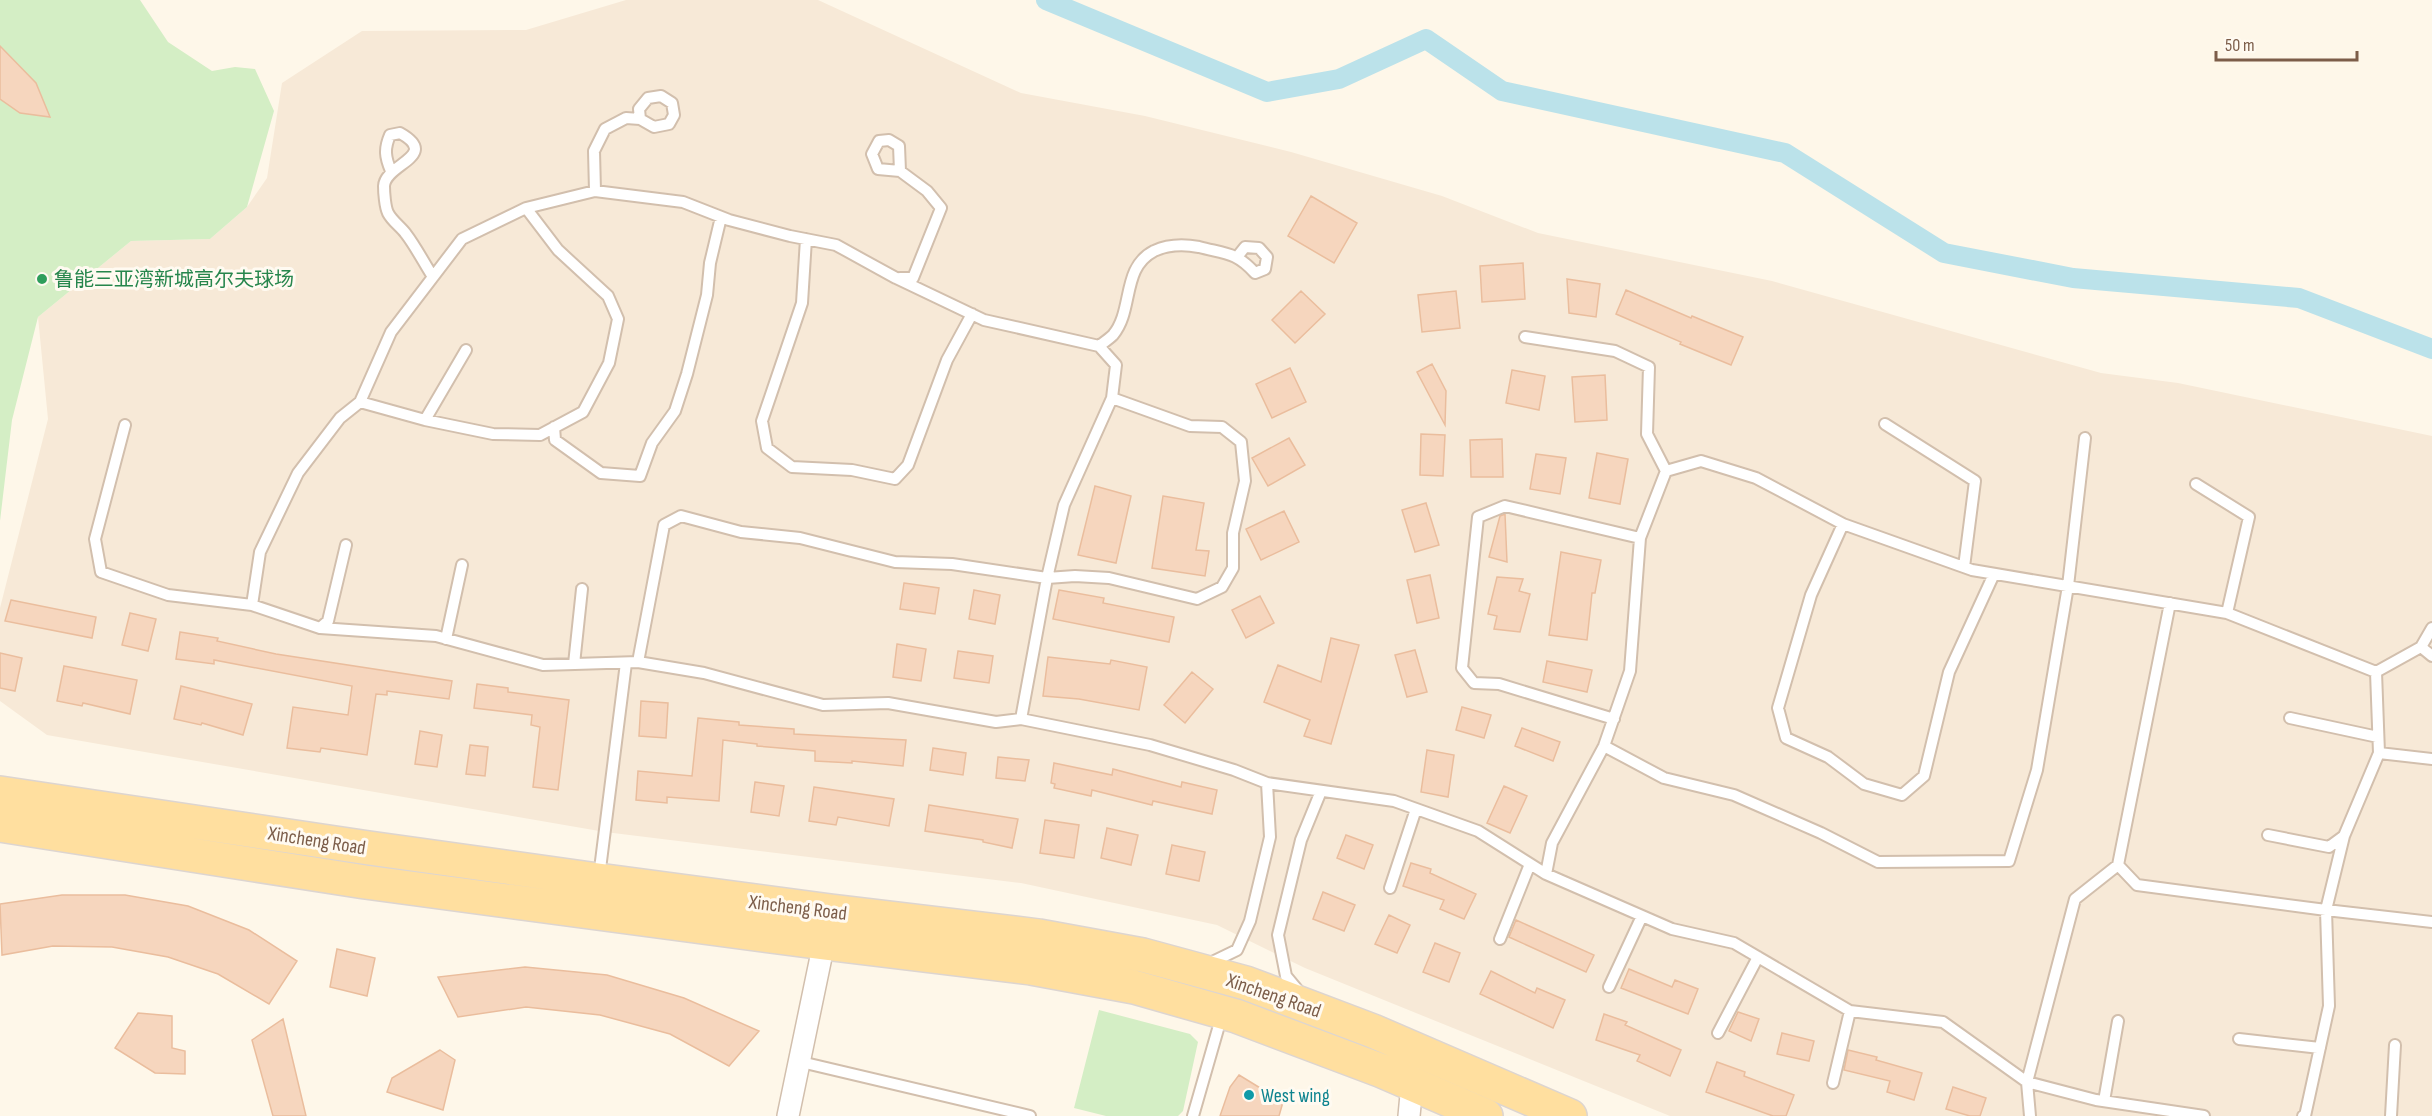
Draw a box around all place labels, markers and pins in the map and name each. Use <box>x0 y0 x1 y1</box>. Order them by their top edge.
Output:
place label: 鲁能三亚湾新城高尔夫球场 <box>54 268 294 292</box>
marker: 鲁能三亚湾新城高尔夫球场 <box>35 272 49 286</box>
place label: West wing <box>1261 1084 1330 1108</box>
marker: West wing <box>1242 1088 1256 1102</box>

